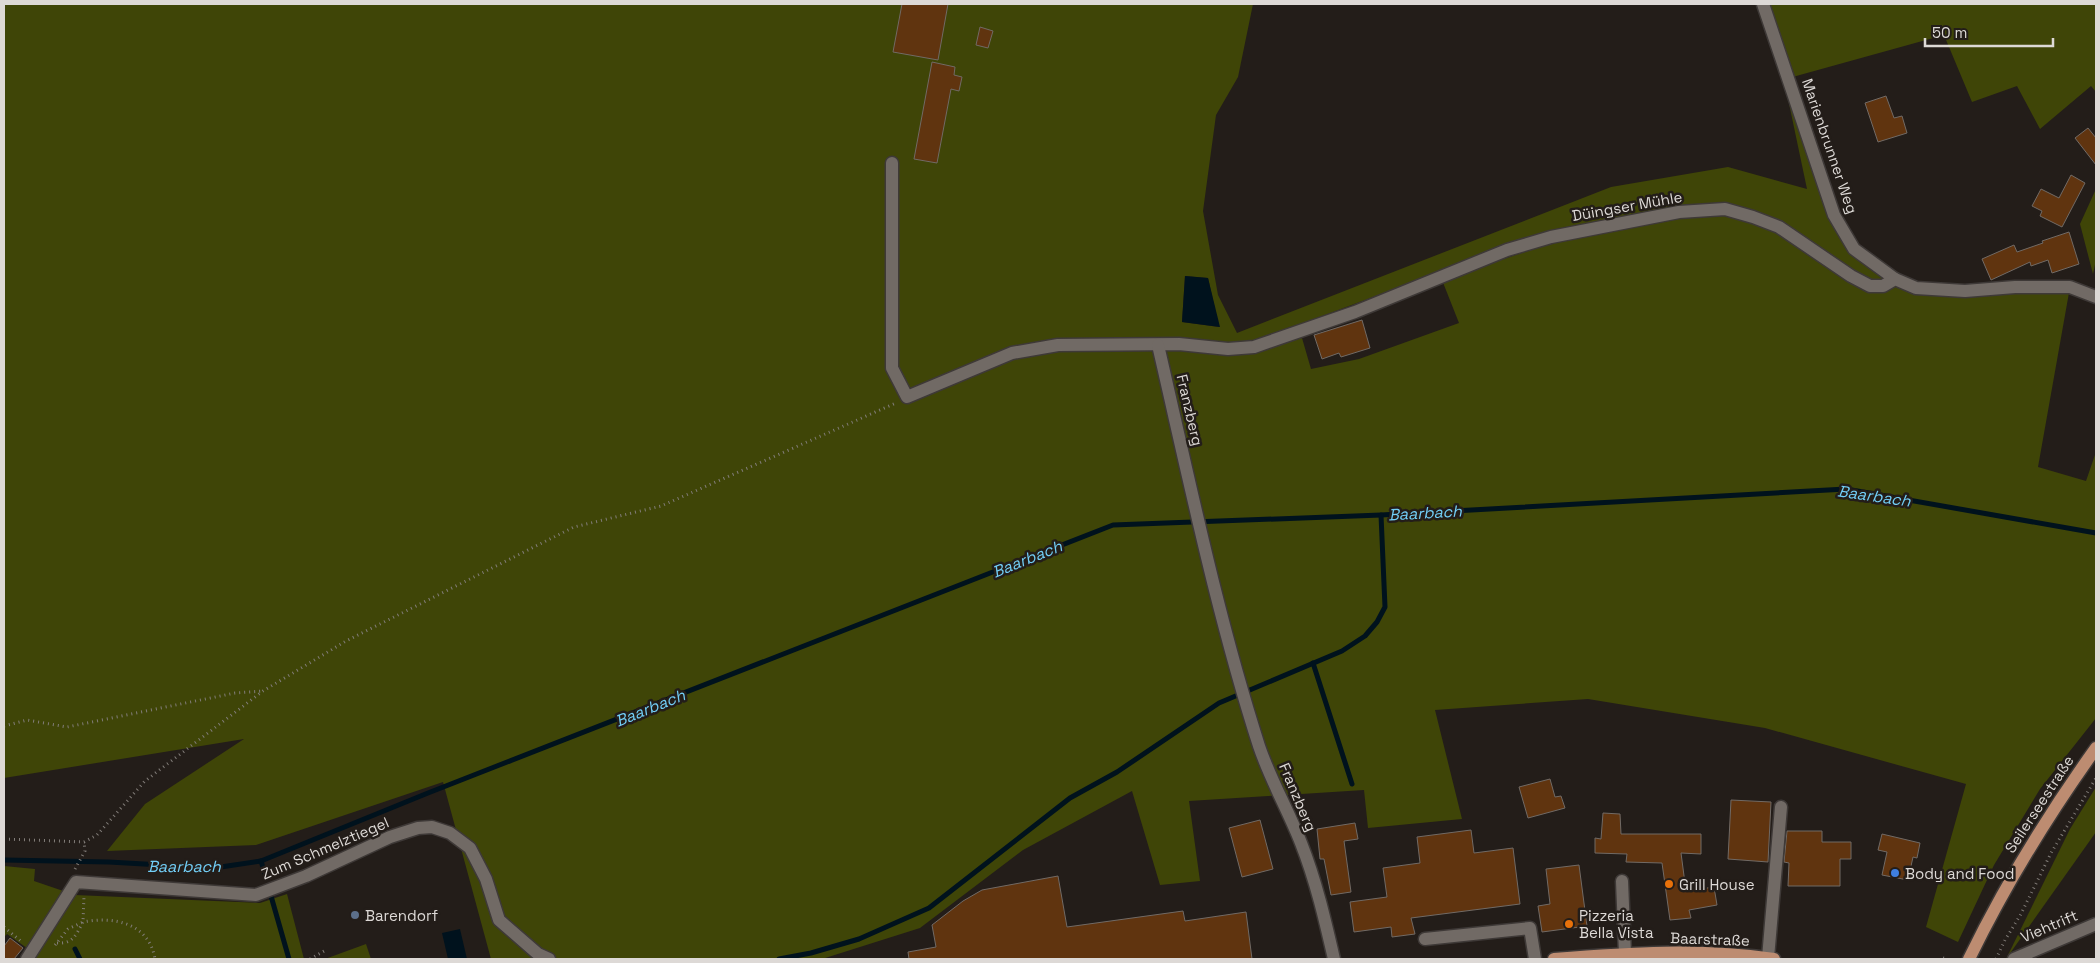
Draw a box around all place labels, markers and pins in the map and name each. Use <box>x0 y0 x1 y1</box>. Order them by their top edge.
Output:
place label: Body and Food <box>1905 864 2014 883</box>
marker: Body and Food <box>1889 867 1901 879</box>
place label: Grill House <box>1679 875 1755 894</box>
marker: Grill House <box>1663 878 1675 890</box>
place label: Barendorf <box>365 906 439 925</box>
place label: Pizzeria Bella Vista <box>1579 906 1654 942</box>
marker: Barendorf <box>349 909 361 921</box>
marker: Pizzeria Bella Vista <box>1563 918 1575 930</box>

